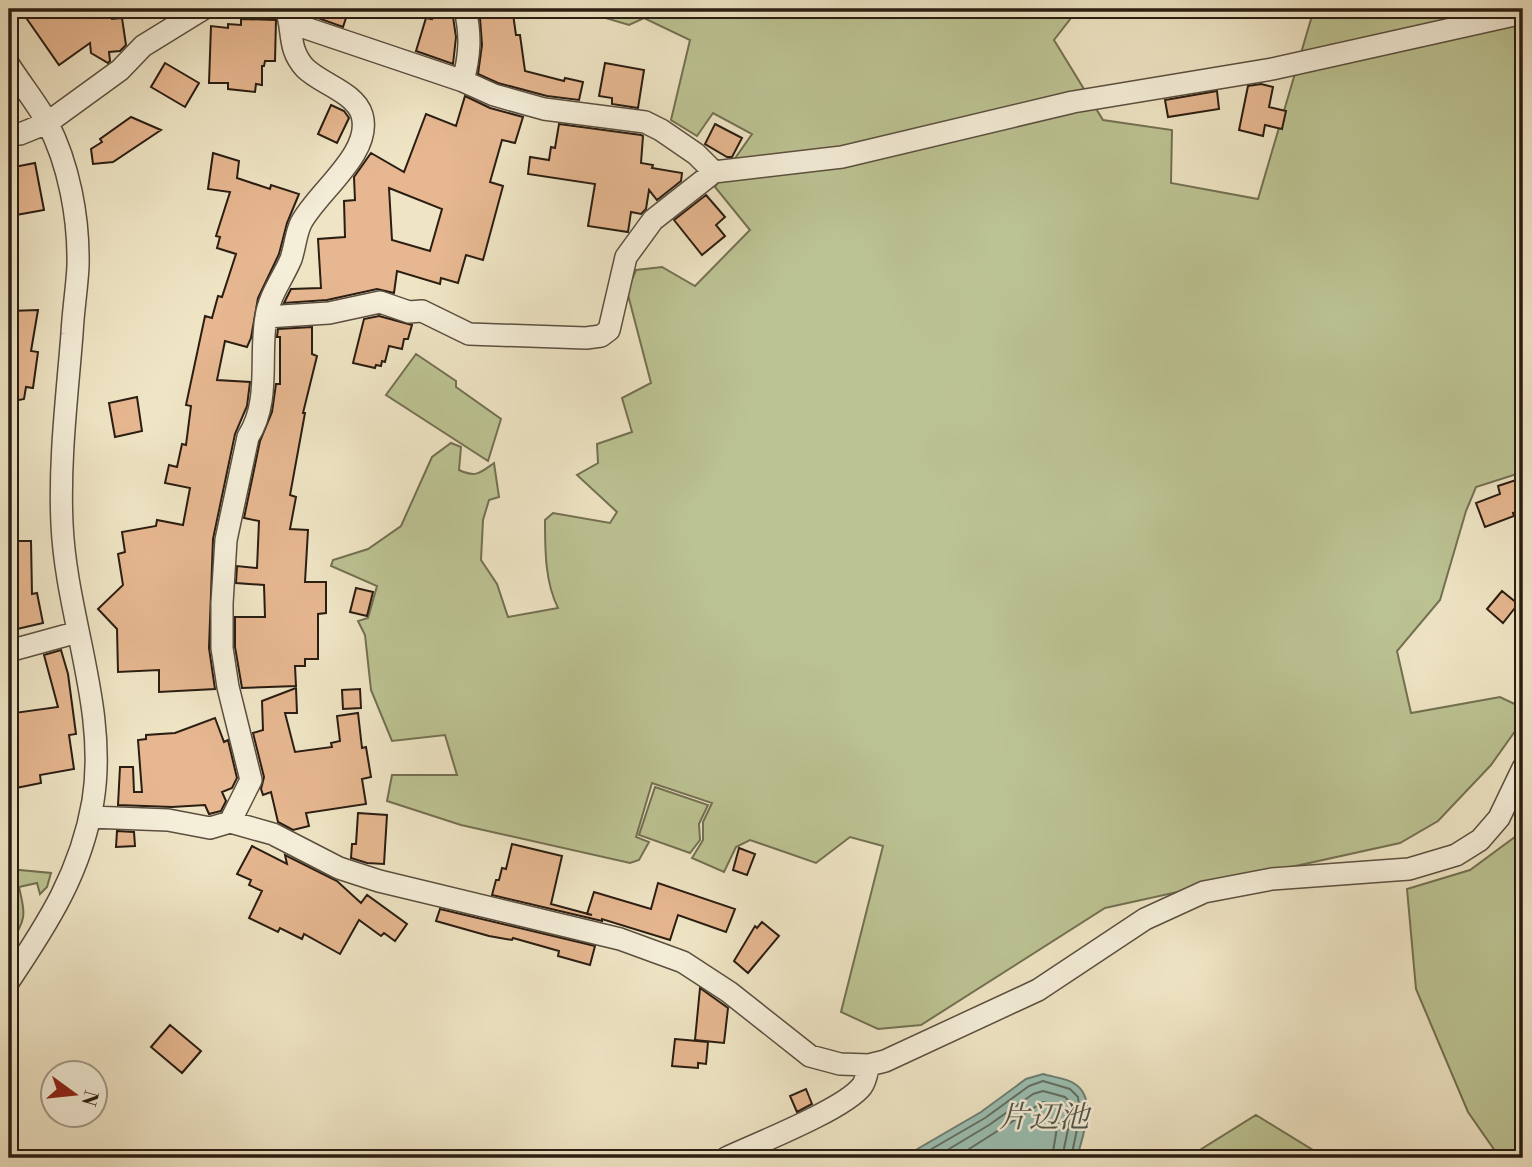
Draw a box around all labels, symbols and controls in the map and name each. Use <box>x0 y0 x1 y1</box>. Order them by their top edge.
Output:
north arrow <box>38 1058 108 1128</box>
text: N <box>76 1088 103 1109</box>
water label: 片辺池 <box>999 1099 1092 1137</box>

